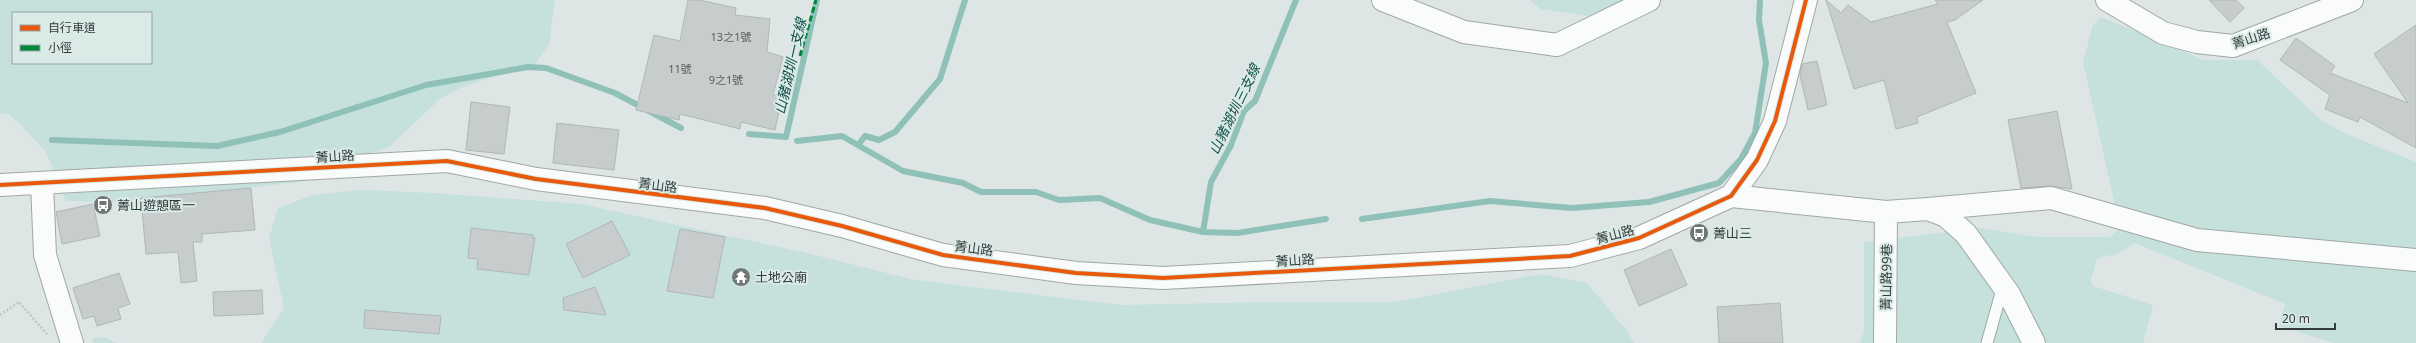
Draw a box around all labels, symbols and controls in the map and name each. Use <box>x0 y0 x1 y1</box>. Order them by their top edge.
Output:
legend <box>12 12 152 64</box>
water label: 山豬湖圳一支線 <box>770 14 811 116</box>
text: 自行車道 <box>48 19 96 36</box>
street label: 菁山路 <box>2230 23 2272 53</box>
house number: 13之1號 <box>711 29 751 44</box>
text: 小徑 <box>48 39 72 56</box>
water label: 山豬湖圳三支線 <box>1204 59 1265 157</box>
house number: 11號 <box>668 61 692 76</box>
house number: 9之1號 <box>709 72 743 87</box>
street label: 菁山路 <box>315 146 355 166</box>
street label: 菁山路 <box>638 174 678 196</box>
bus stop icon: 菁山遊憩區一 <box>92 194 114 216</box>
place label: 菁山遊憩區一 <box>117 196 195 214</box>
street label: 菁山路 <box>1594 220 1636 248</box>
bus stop icon: 菁山三 <box>1688 222 1710 244</box>
place label: 菁山三 <box>1713 224 1752 242</box>
street label: 菁山路 <box>954 237 994 259</box>
street label: 菁山路99巷 <box>1876 243 1896 311</box>
street label: 菁山路 <box>1275 250 1315 270</box>
temple icon: 土地公廟 <box>730 266 752 288</box>
place label: 土地公廟 <box>755 268 807 286</box>
scale bar <box>2276 305 2335 331</box>
text: 20 m <box>2282 310 2310 327</box>

